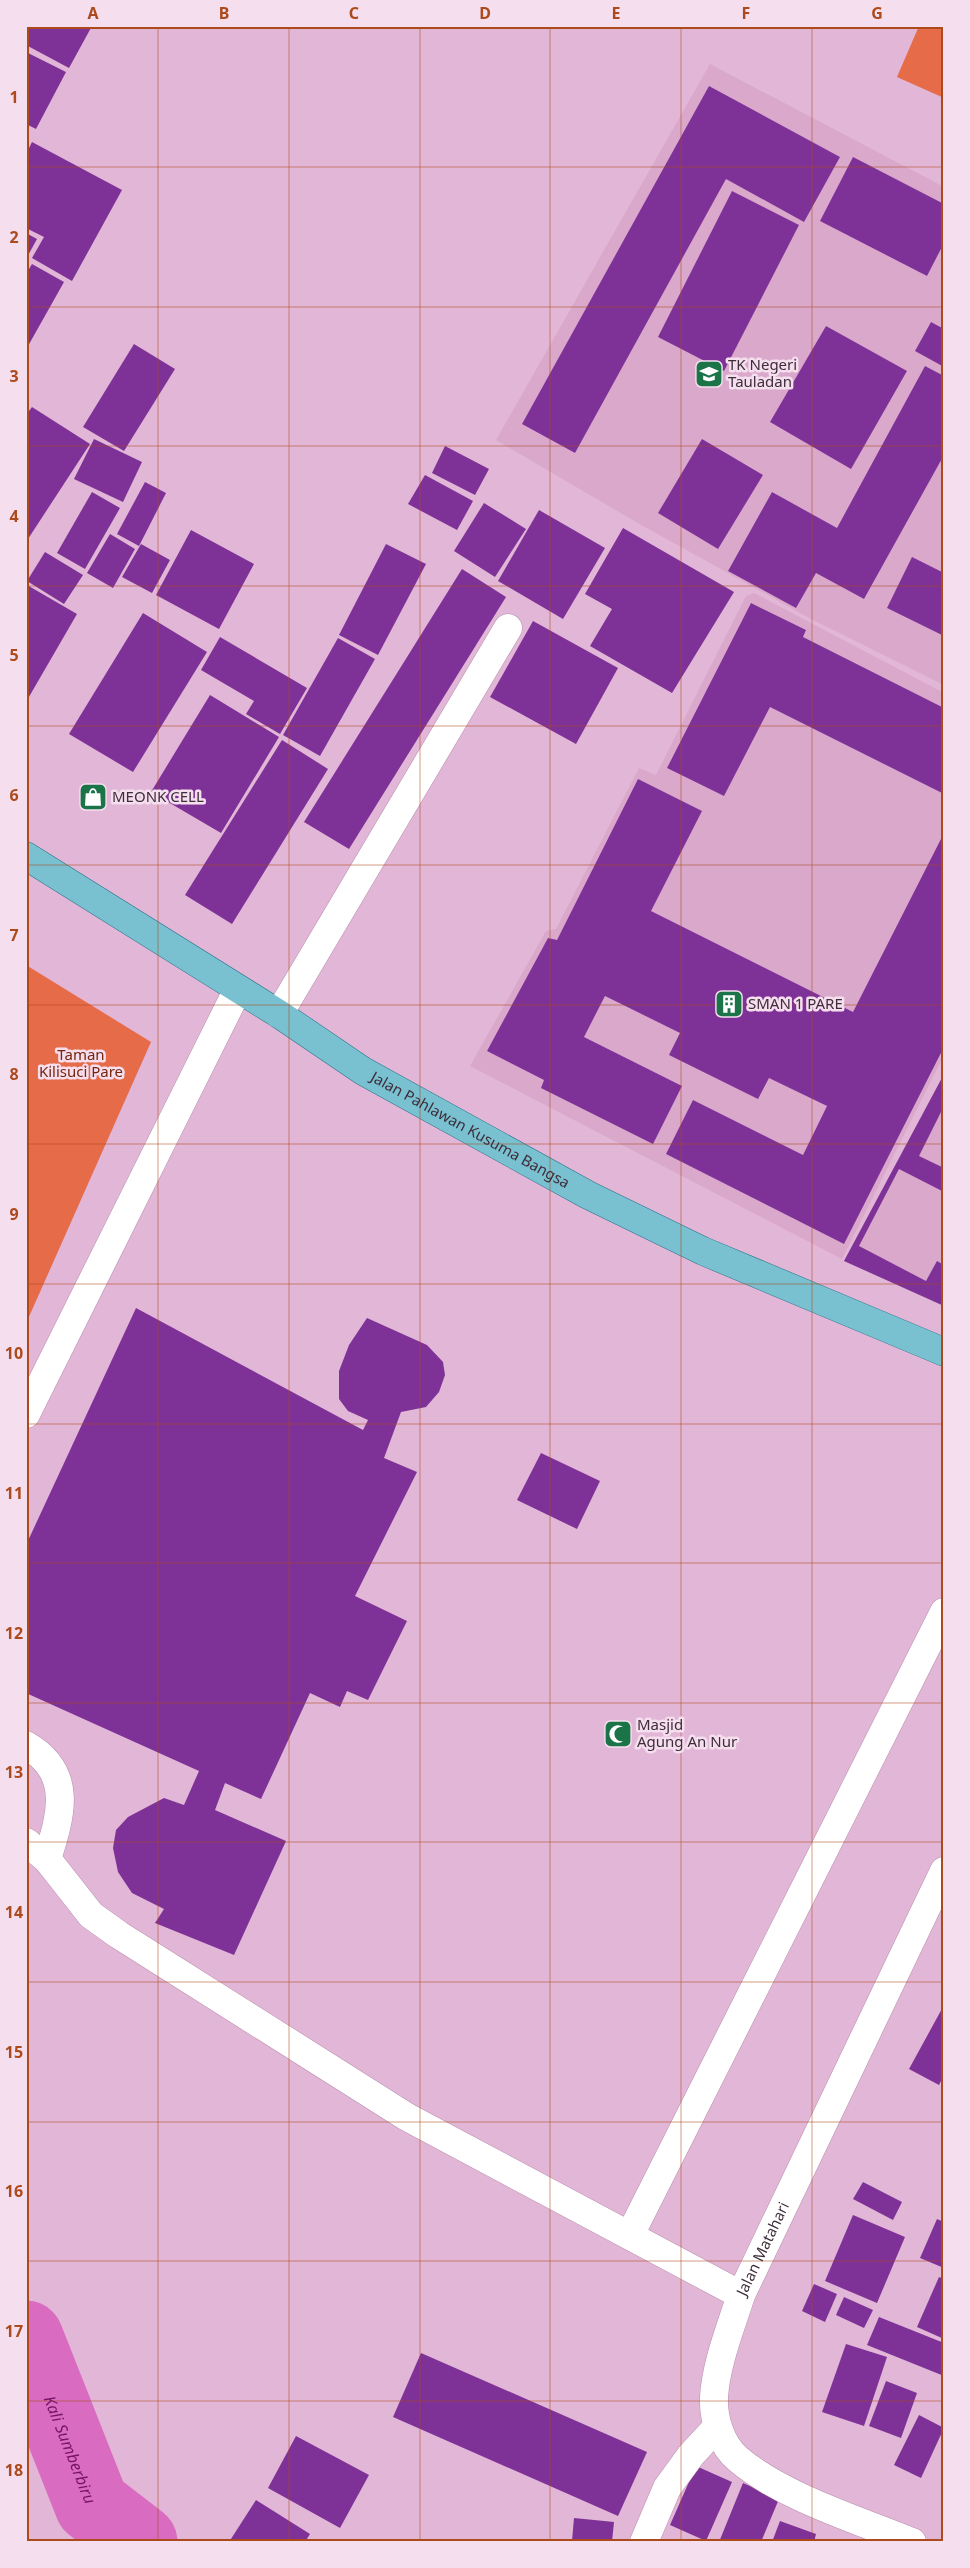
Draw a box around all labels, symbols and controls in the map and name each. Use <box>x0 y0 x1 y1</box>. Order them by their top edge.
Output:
text: A <box>87 2 99 24</box>
text: B <box>219 2 229 24</box>
text: C <box>349 2 359 24</box>
text: D <box>479 2 491 24</box>
text: E <box>612 2 621 24</box>
text: F <box>742 2 750 24</box>
text: G <box>871 2 883 24</box>
text: 1 <box>9 86 19 108</box>
text: 2 <box>9 226 19 248</box>
place label: TK Negeri Tauladan <box>728 354 797 391</box>
school or university icon: TK Negeri Tauladan <box>694 359 724 389</box>
text: 3 <box>9 365 19 387</box>
text: 4 <box>9 505 19 527</box>
text: 5 <box>9 644 19 666</box>
shop icon: MEONK CELL <box>78 782 108 812</box>
text: 6 <box>9 784 19 806</box>
place label: MEONK CELL <box>112 786 204 806</box>
text: 7 <box>9 924 19 946</box>
building icon: SMAN 1 PARE <box>714 989 744 1019</box>
place label: SMAN 1 PARE <box>748 993 843 1013</box>
park label: Taman Kilisuci Pare <box>39 1044 123 1081</box>
text: 8 <box>9 1063 19 1085</box>
street label: Jalan Pahlawan Kusuma Bangsa <box>366 1065 574 1192</box>
text: 9 <box>9 1203 19 1225</box>
text: 10 <box>5 1342 23 1364</box>
text: 11 <box>5 1482 23 1504</box>
text: 12 <box>5 1622 23 1644</box>
place label: Masjid Agung An Nur <box>637 1714 737 1751</box>
mosque icon: Masjid Agung An Nur <box>603 1719 633 1749</box>
text: 13 <box>5 1761 23 1783</box>
text: 14 <box>5 1901 23 1923</box>
text: 15 <box>5 2041 23 2063</box>
text: 16 <box>5 2180 23 2202</box>
street label: Jalan Matahari <box>730 2198 793 2301</box>
text: 17 <box>5 2320 23 2342</box>
water label: Kali Sumberbiru <box>39 2392 101 2507</box>
text: 18 <box>5 2459 23 2481</box>

